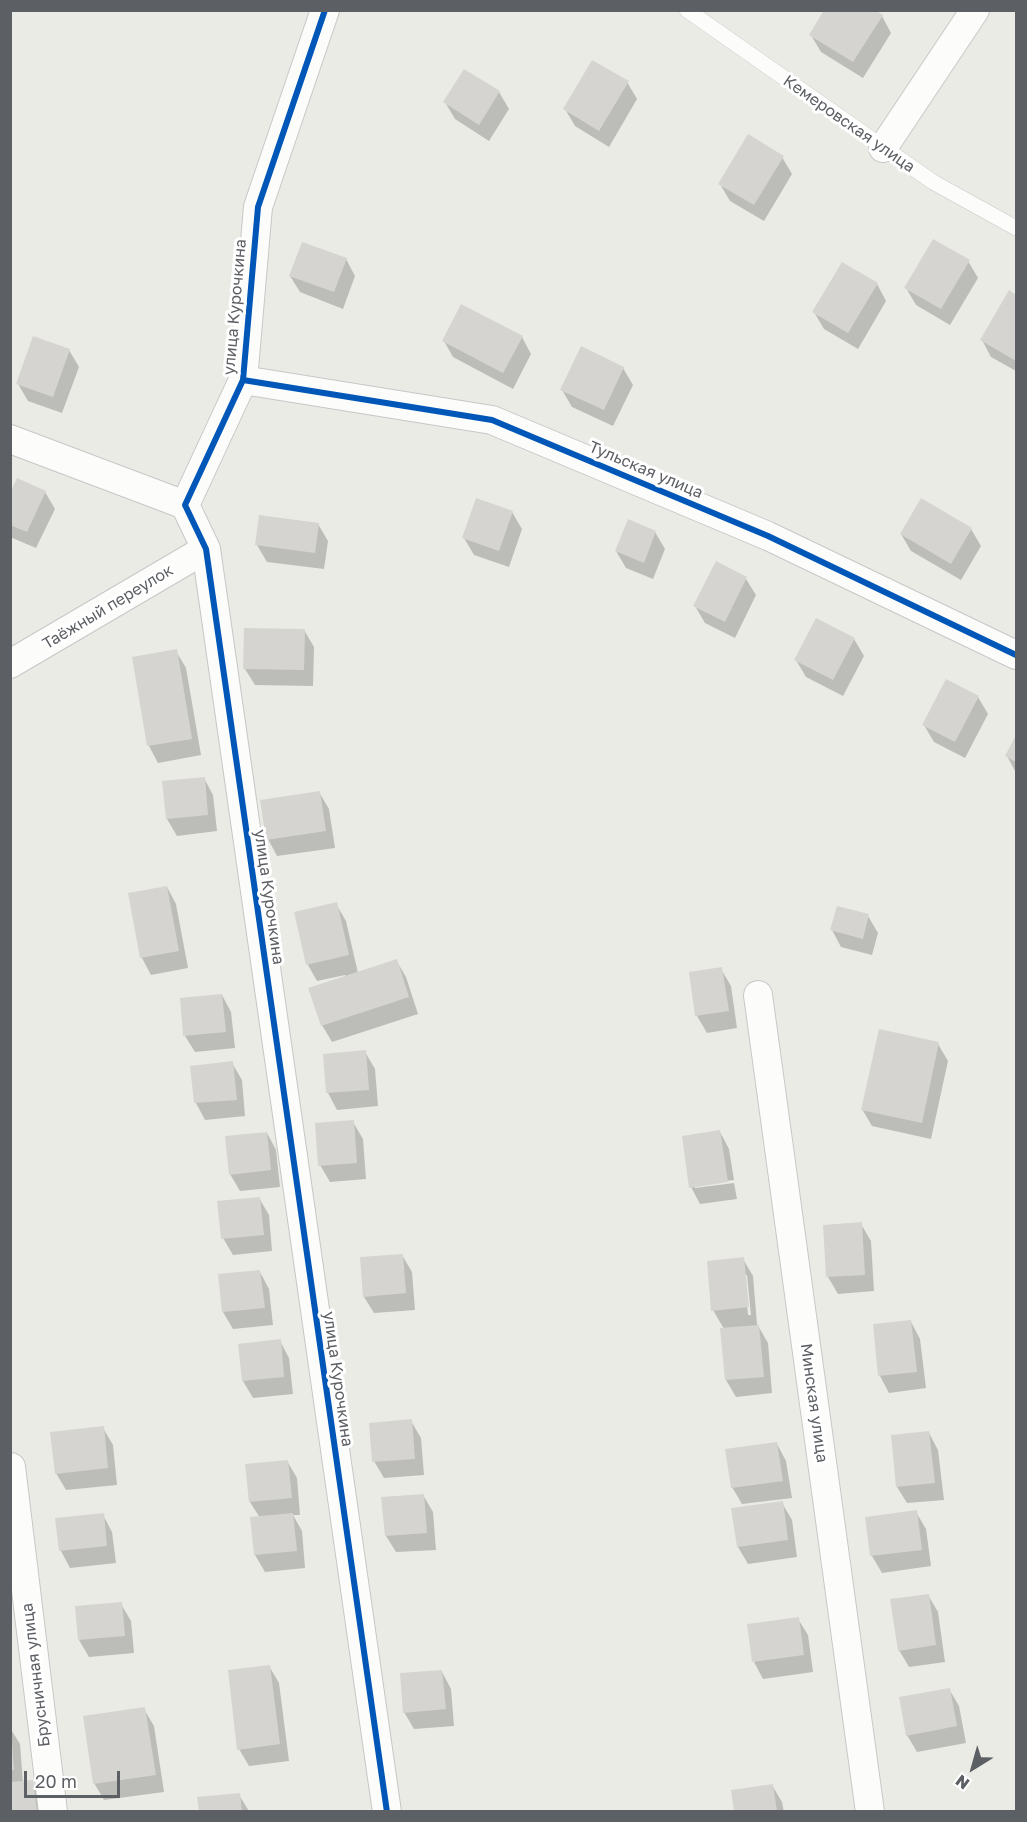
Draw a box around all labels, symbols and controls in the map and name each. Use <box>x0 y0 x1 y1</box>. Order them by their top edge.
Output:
street label: Кемеровская улица <box>780 71 918 177</box>
street label: улица Курочкина <box>219 238 251 376</box>
street label: Тульская улица <box>586 437 706 503</box>
street label: Таёжный переулок <box>39 560 177 654</box>
street label: улица Курочкина <box>250 828 288 966</box>
street label: улица Курочкина <box>319 1310 357 1448</box>
street label: Минская улица <box>796 1342 832 1464</box>
street label: Брусничная улица <box>18 1602 54 1748</box>
north arrow <box>943 1738 1003 1798</box>
scale bar <box>27 1759 123 1797</box>
text: 20 m <box>35 1770 77 1792</box>
text: N <box>951 1771 973 1794</box>

